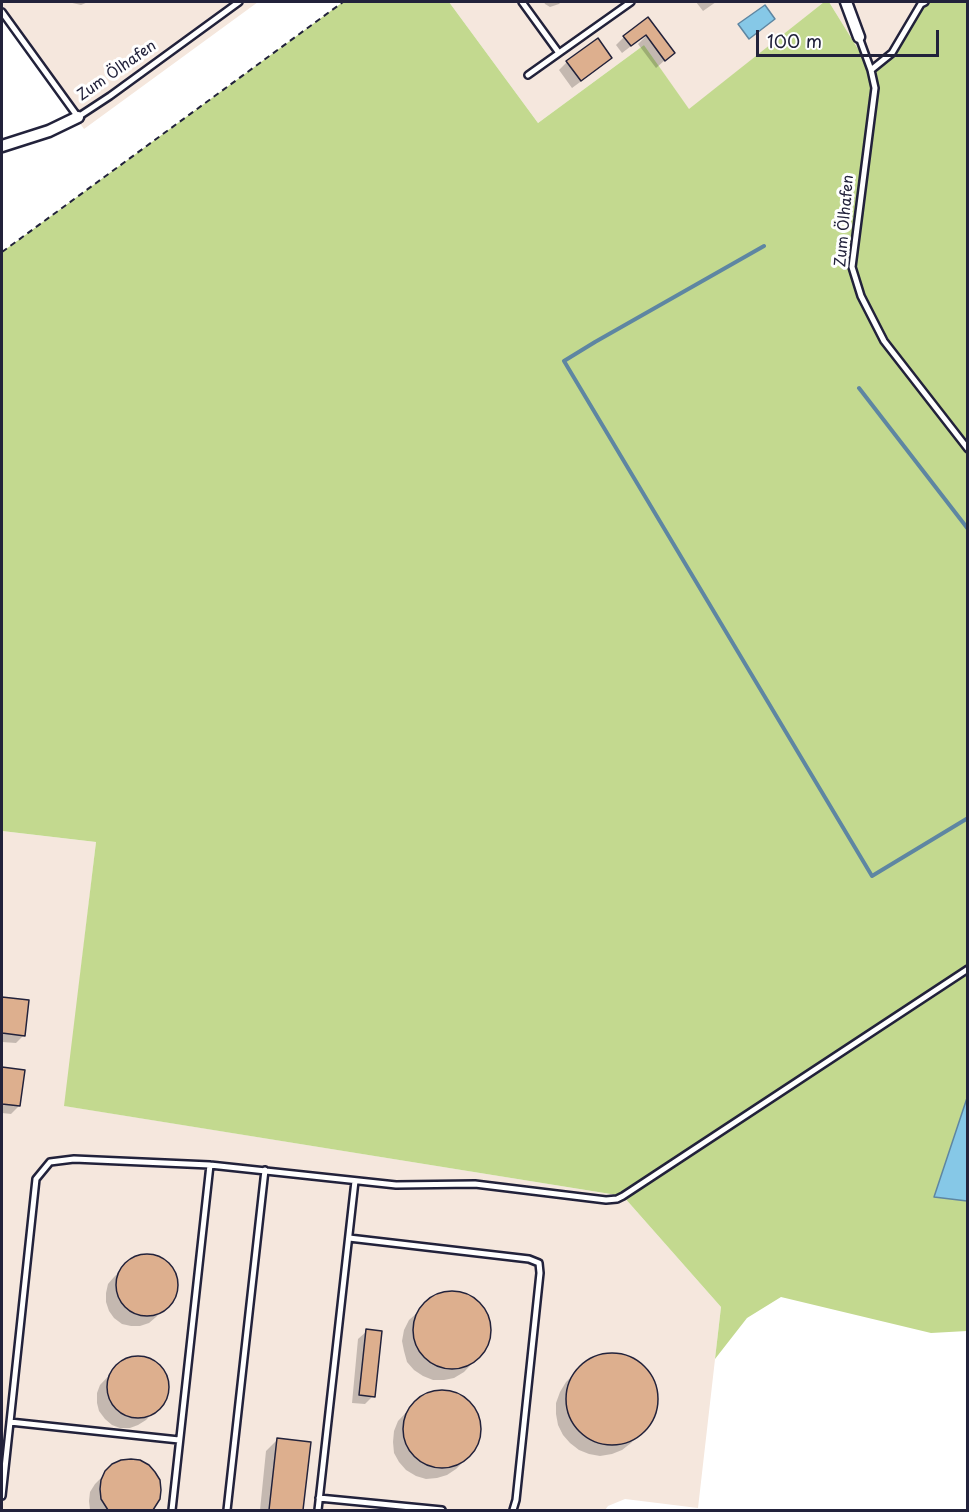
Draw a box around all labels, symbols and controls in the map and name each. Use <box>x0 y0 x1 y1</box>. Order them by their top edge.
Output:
scale bar <box>759 18 942 56</box>
text: 100 m <box>767 27 822 54</box>
street label: Zum Ölhafen <box>74 37 160 105</box>
street label: Zum Ölhafen <box>832 174 858 268</box>

